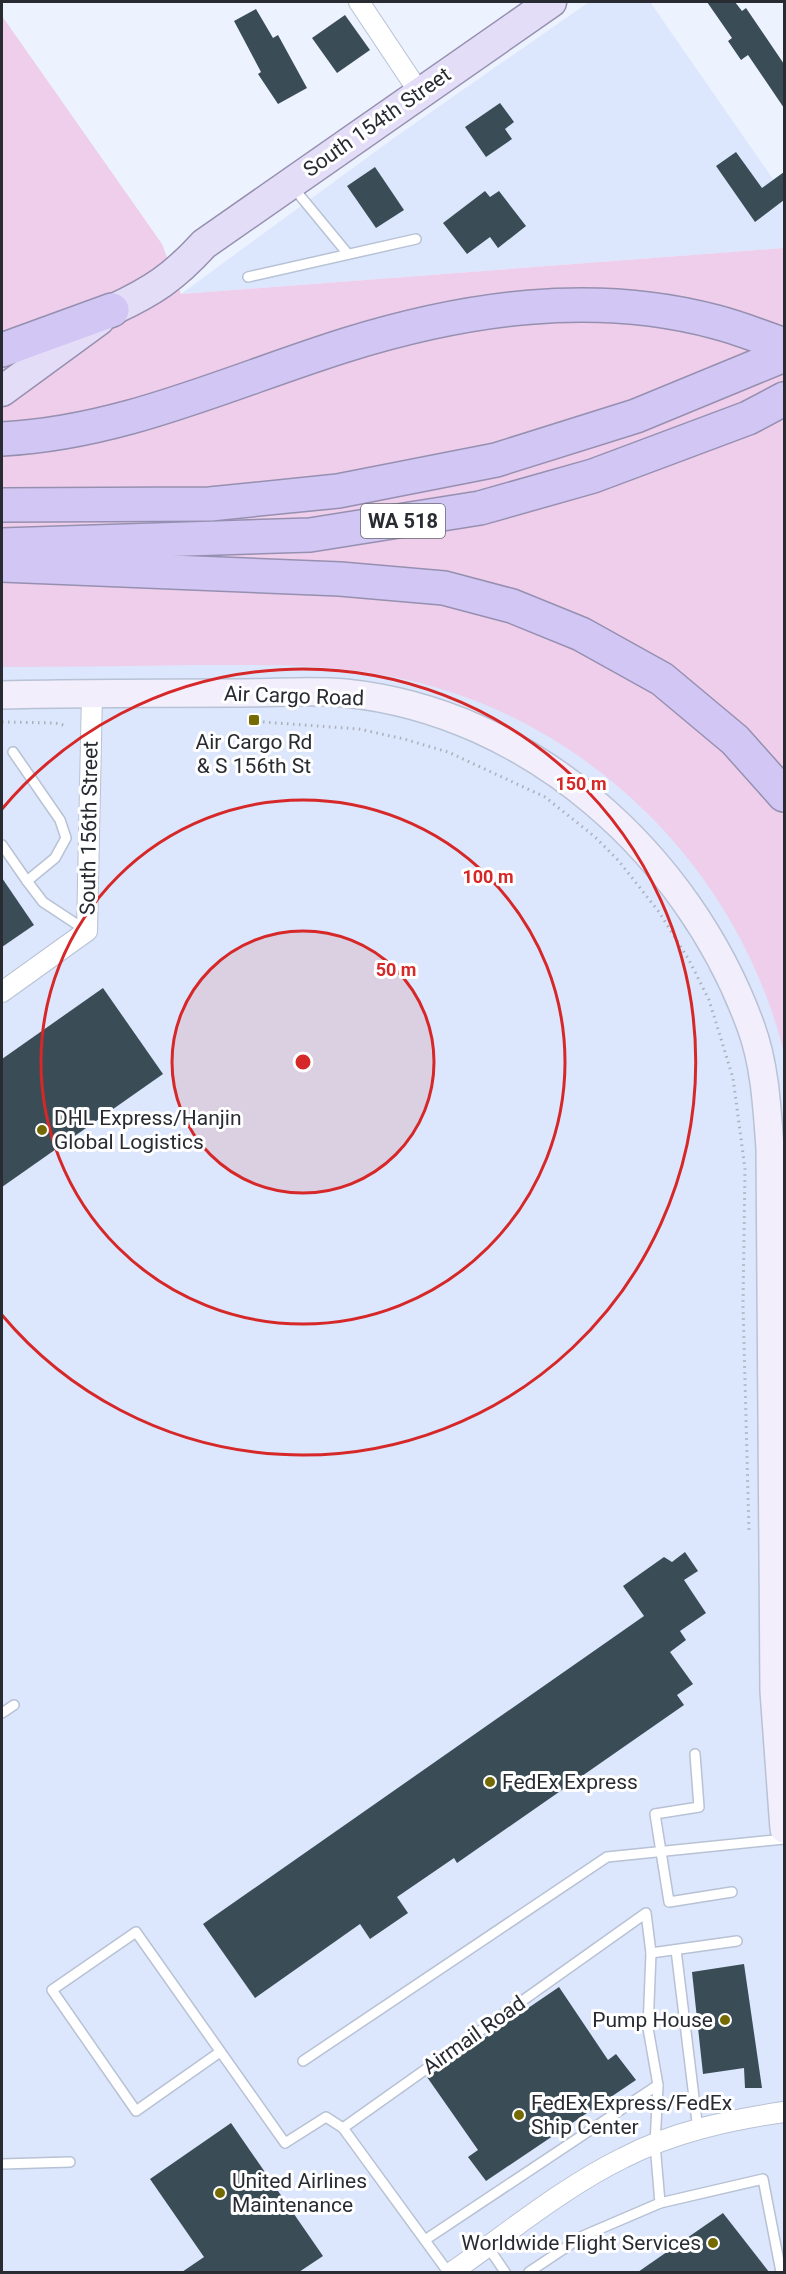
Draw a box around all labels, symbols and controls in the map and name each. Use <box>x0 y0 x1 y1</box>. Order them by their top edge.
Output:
street label: South 154th Street <box>299 62 455 182</box>
road number: WA 518 <box>361 504 445 538</box>
street label: Air Cargo Road <box>223 682 365 710</box>
marker: Air Cargo Rd & S 156th St <box>247 713 261 727</box>
place label: Air Cargo Rd & S 156th St <box>196 730 312 778</box>
street label: South 156th Street <box>75 741 103 915</box>
text: 150 m <box>555 773 607 794</box>
text: 100 m <box>462 866 514 887</box>
text: 50 m <box>376 959 416 980</box>
centre of rings <box>293 1052 313 1072</box>
place label: DHL Express/Hanjin Global Logistics <box>54 1106 242 1154</box>
marker: DHL Express/Hanjin Global Logistics <box>35 1123 49 1137</box>
place label: FedEx Express <box>502 1770 638 1794</box>
marker: FedEx Express <box>483 1775 497 1789</box>
street label: Airmail Road <box>418 1991 530 2079</box>
place label: Pump House <box>592 2008 713 2032</box>
marker: Pump House <box>718 2013 732 2027</box>
place label: FedEx Express/FedEx Ship Center <box>531 2091 732 2139</box>
marker: FedEx Express/FedEx Ship Center <box>512 2108 526 2122</box>
place label: United Airlines Maintenance <box>232 2169 367 2217</box>
marker: United Airlines Maintenance <box>213 2186 227 2200</box>
place label: Worldwide Flight Services <box>461 2231 701 2255</box>
marker: Worldwide Flight Services <box>706 2236 720 2250</box>

